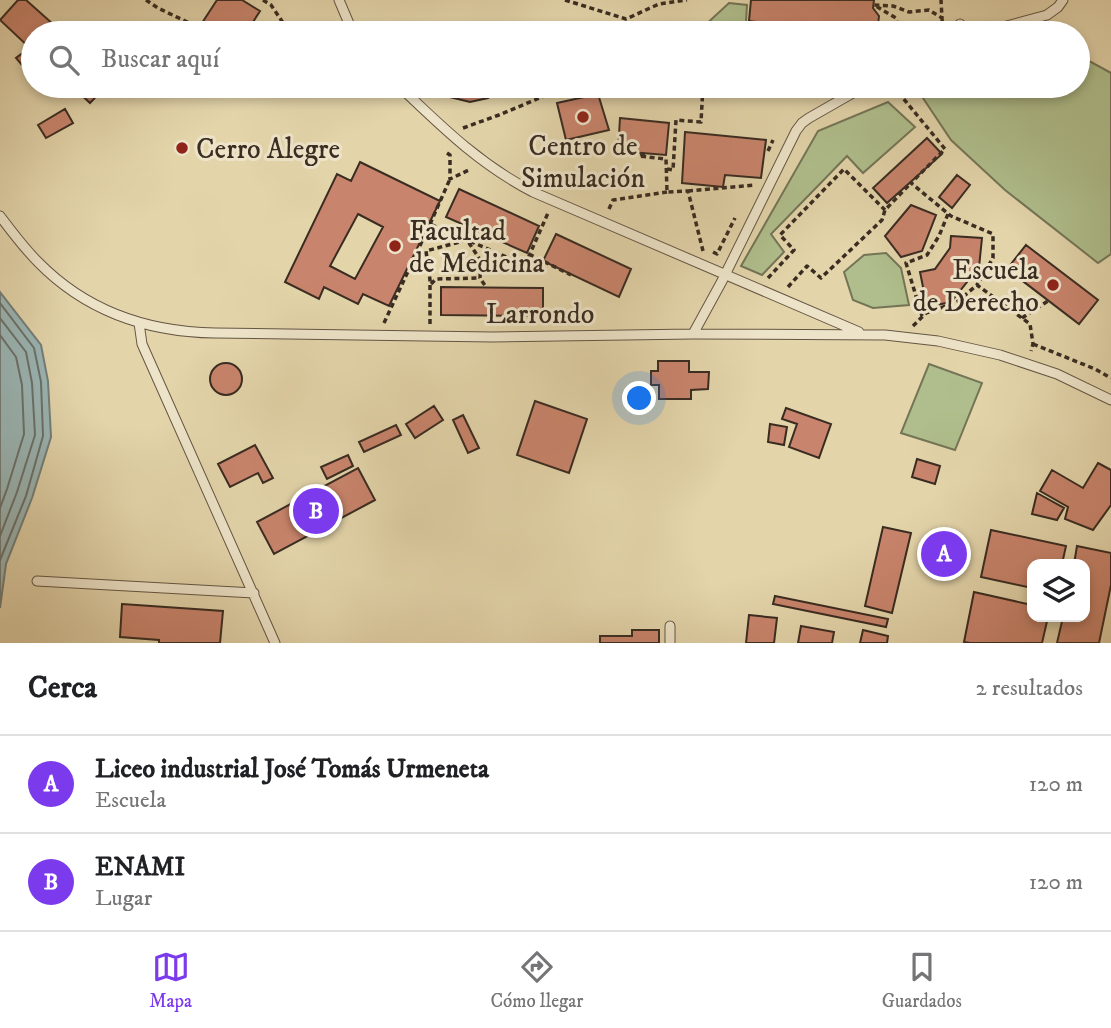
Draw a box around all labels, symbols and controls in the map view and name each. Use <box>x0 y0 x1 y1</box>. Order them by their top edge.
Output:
search box <box>21 21 1090 98</box>
icon: search <box>45 41 83 79</box>
text: Buscar aquí <box>101 43 219 76</box>
marker: Centro de Simulación <box>575 109 591 125</box>
place label: Centro de Simulación <box>521 129 645 196</box>
place label: Cerro Alegre <box>196 132 340 167</box>
marker: Cerro Alegre <box>174 140 190 156</box>
place label: Facultad de Medicina <box>409 214 544 281</box>
marker: Facultad de Medicina <box>387 238 403 254</box>
place label: Escuela de Derecho <box>913 253 1039 320</box>
marker: Escuela de Derecho <box>1045 277 1061 293</box>
street label: Larrondo <box>486 297 594 332</box>
your location <box>622 381 656 415</box>
pin: B <box>293 485 339 537</box>
pin: A <box>921 528 967 580</box>
map controls <box>1027 559 1090 622</box>
button: layers <box>1027 559 1090 622</box>
text: Cerca <box>28 670 97 707</box>
text: 2 resultados <box>976 674 1083 703</box>
text: Liceo industrial José Tomás Urmeneta <box>95 753 489 786</box>
text: A <box>44 770 58 799</box>
text: 120 m <box>1029 770 1083 799</box>
text: Escuela <box>95 786 166 815</box>
text: ENAMI <box>95 851 185 884</box>
text: B <box>44 868 58 897</box>
text: 120 m <box>1029 868 1083 897</box>
text: Lugar <box>95 884 152 913</box>
tab: Mapa <box>149 948 192 1013</box>
tab: Cómo llegar <box>490 948 583 1013</box>
tab: Guardados <box>882 948 962 1013</box>

